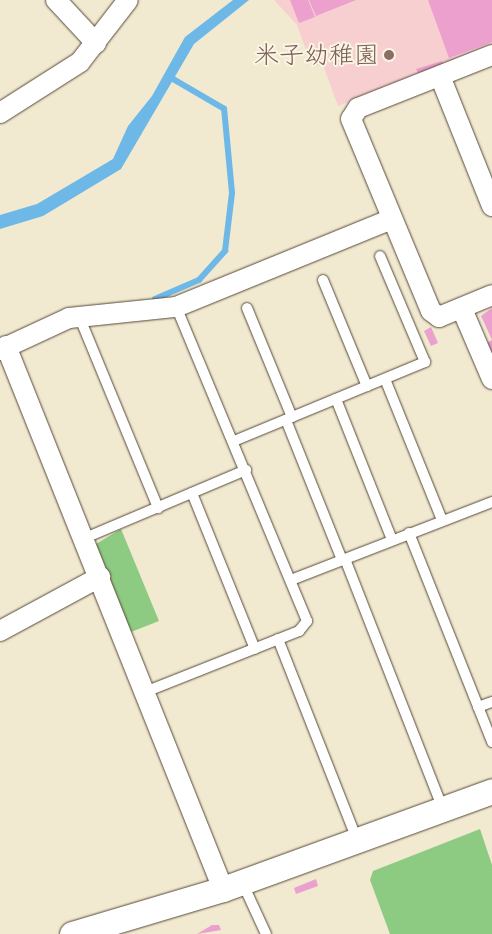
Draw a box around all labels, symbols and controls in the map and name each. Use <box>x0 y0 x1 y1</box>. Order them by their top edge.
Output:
place label: 米子幼稚園 <box>254 40 379 70</box>
marker: 米子幼稚園 <box>383 49 395 61</box>

